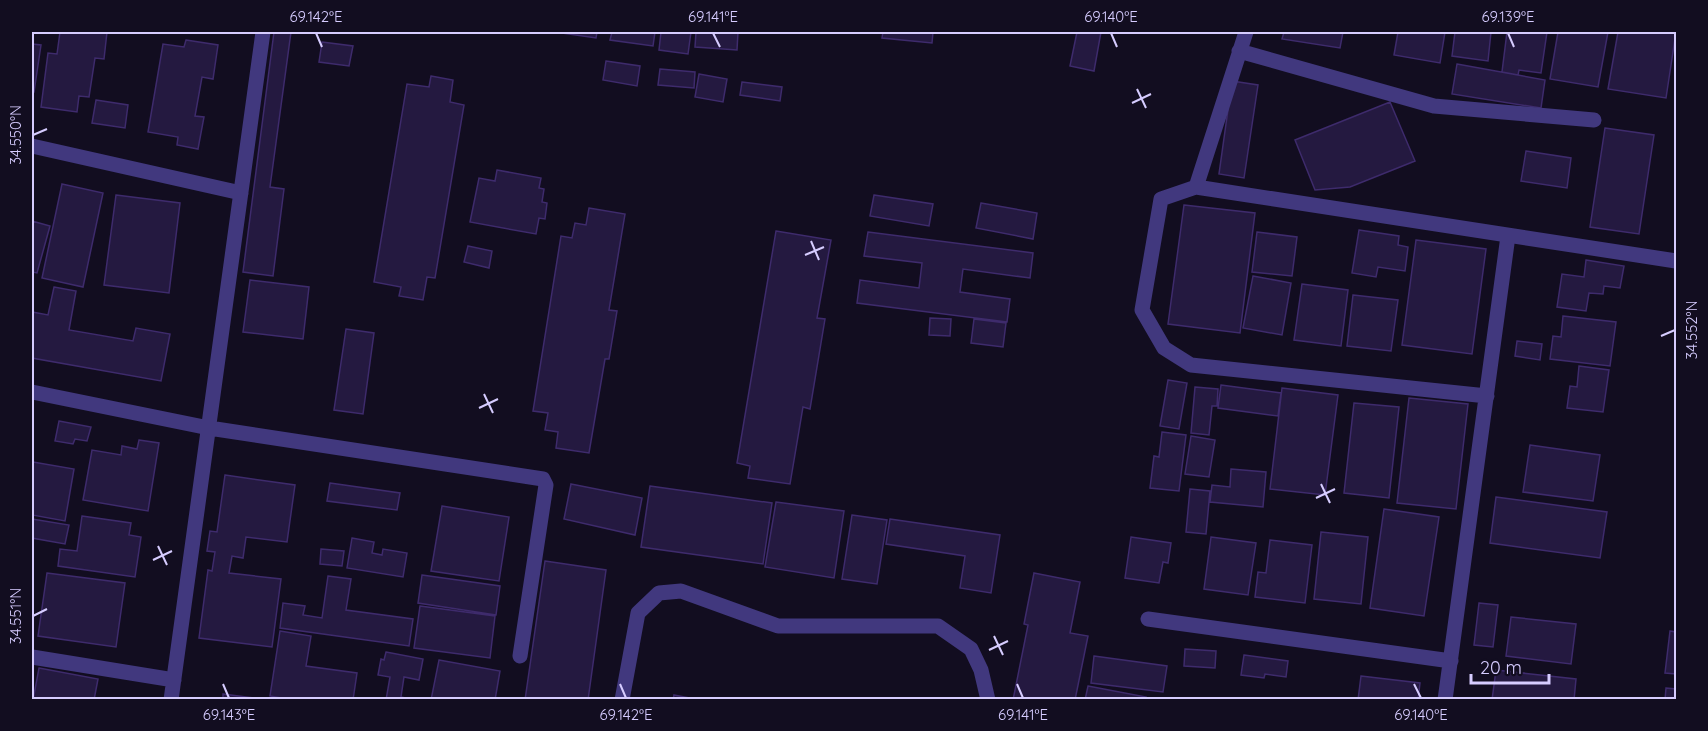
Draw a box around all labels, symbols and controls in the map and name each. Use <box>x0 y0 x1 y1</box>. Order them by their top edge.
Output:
text: 69.142°E <box>290 7 342 26</box>
text: 69.141°E <box>688 7 738 26</box>
text: 69.140°E <box>1084 7 1138 26</box>
text: 69.139°E <box>1481 7 1535 26</box>
text: 34.550°N <box>6 105 25 165</box>
text: 34.552°N <box>1682 300 1701 360</box>
text: 34.551°N <box>6 588 25 644</box>
scale bar <box>1471 647 1549 685</box>
text: 20 m <box>1480 656 1522 679</box>
text: 69.143°E <box>203 705 255 724</box>
text: 69.142°E <box>600 705 652 724</box>
text: 69.141°E <box>998 705 1048 724</box>
text: 69.140°E <box>1394 705 1448 724</box>

